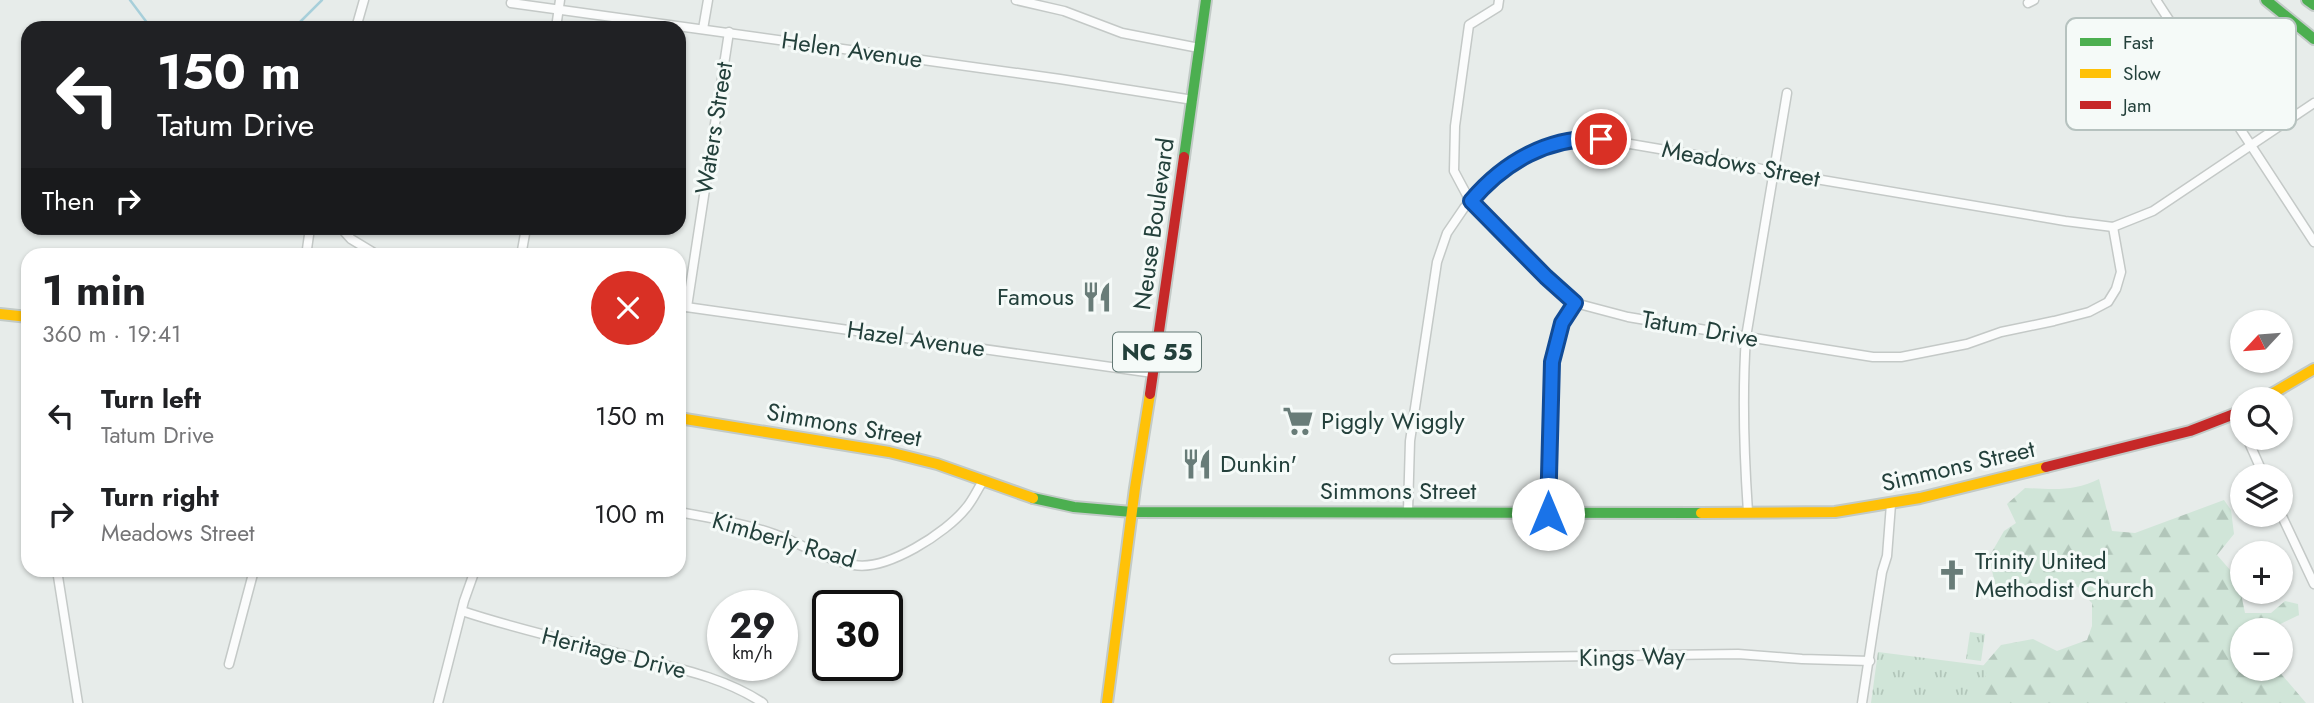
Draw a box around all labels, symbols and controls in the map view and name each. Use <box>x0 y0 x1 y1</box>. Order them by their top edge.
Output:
legend <box>2066 18 2296 130</box>
street label: Helen Avenue <box>779 22 925 77</box>
text: Fast <box>2123 29 2154 56</box>
text: 150 m <box>157 37 301 107</box>
icon: left <box>42 49 133 140</box>
street label: Waters Street <box>686 59 741 197</box>
text: Slow <box>2123 60 2161 87</box>
text: Jam <box>2120 92 2152 119</box>
text: Tatum Drive <box>157 102 314 148</box>
pin <box>1571 109 1631 169</box>
icon: arrive <box>1582 120 1620 158</box>
street label: Meadows Street <box>1659 131 1823 196</box>
street label: Neuse Boulevard <box>1124 136 1183 312</box>
text: Then <box>42 182 95 220</box>
icon: right <box>109 182 147 220</box>
text: 1 min <box>42 260 146 321</box>
button: close <box>591 271 665 345</box>
place label: Famous <box>997 279 1074 314</box>
restaurant icon: Famous <box>1080 280 1114 314</box>
street label: Tatum Drive <box>1639 301 1761 356</box>
north arrow <box>2230 310 2292 373</box>
map controls <box>2230 310 2293 681</box>
street label: Hazel Avenue <box>845 311 987 366</box>
text: 360 m · 19:41 <box>42 317 181 351</box>
road number: NC 55 <box>1113 332 1201 372</box>
text: Turn left <box>101 380 201 418</box>
button: search <box>2230 387 2293 450</box>
street label: Simmons Street <box>764 394 925 455</box>
icon: left <box>42 397 80 435</box>
text: 150 m <box>595 397 665 435</box>
place label: Piggly Wiggly <box>1321 403 1465 438</box>
supermarket icon: Piggly Wiggly <box>1281 404 1315 438</box>
text: Tatum Drive <box>101 418 214 452</box>
street label: Simmons Street <box>1878 431 2038 500</box>
place label: Dunkin' <box>1220 446 1297 481</box>
restaurant icon: Dunkin' <box>1180 447 1214 481</box>
button: layers <box>2230 464 2293 527</box>
street label: Simmons Street <box>1320 473 1477 508</box>
position arrow <box>1511 477 1585 551</box>
text: Turn right <box>101 478 219 516</box>
icon: right <box>42 495 80 533</box>
text: 100 m <box>594 495 665 533</box>
street label: Kimberly Road <box>708 502 860 577</box>
text: Meadows Street <box>101 516 255 550</box>
button: + <box>2230 541 2293 604</box>
place label: Trinity United Methodist Church <box>1975 543 2154 606</box>
church icon: Trinity United Methodist Church <box>1935 558 1969 592</box>
speed limit sign: 30 <box>812 590 903 681</box>
text: 29 <box>729 601 776 651</box>
street label: Heritage Drive <box>538 618 690 687</box>
button: − <box>2230 618 2293 681</box>
street label: Kings Way <box>1579 638 1686 675</box>
text: km/h <box>732 640 773 666</box>

